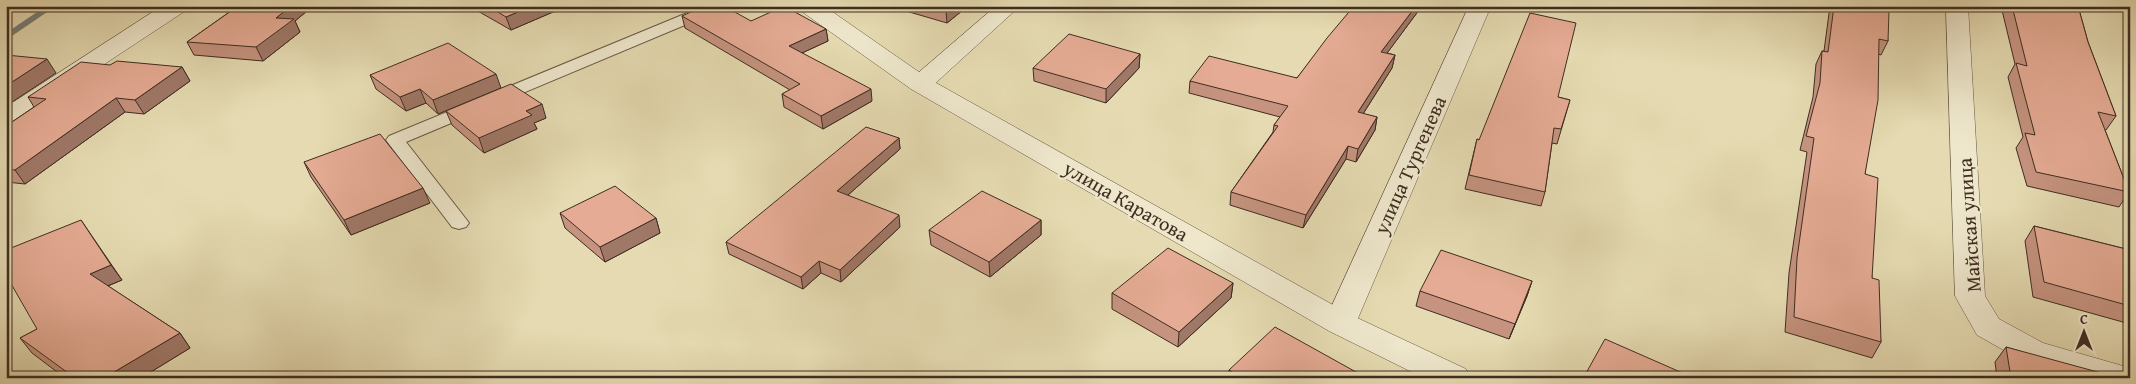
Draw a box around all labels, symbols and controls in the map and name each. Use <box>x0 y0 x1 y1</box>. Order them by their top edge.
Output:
street label: улица Тургенева <box>1366 91 1453 240</box>
street label: улица Каратова <box>1058 153 1194 248</box>
street label: Майская улица <box>1949 156 1988 293</box>
north arrow <box>2058 306 2108 356</box>
text: С <box>2080 309 2088 329</box>

